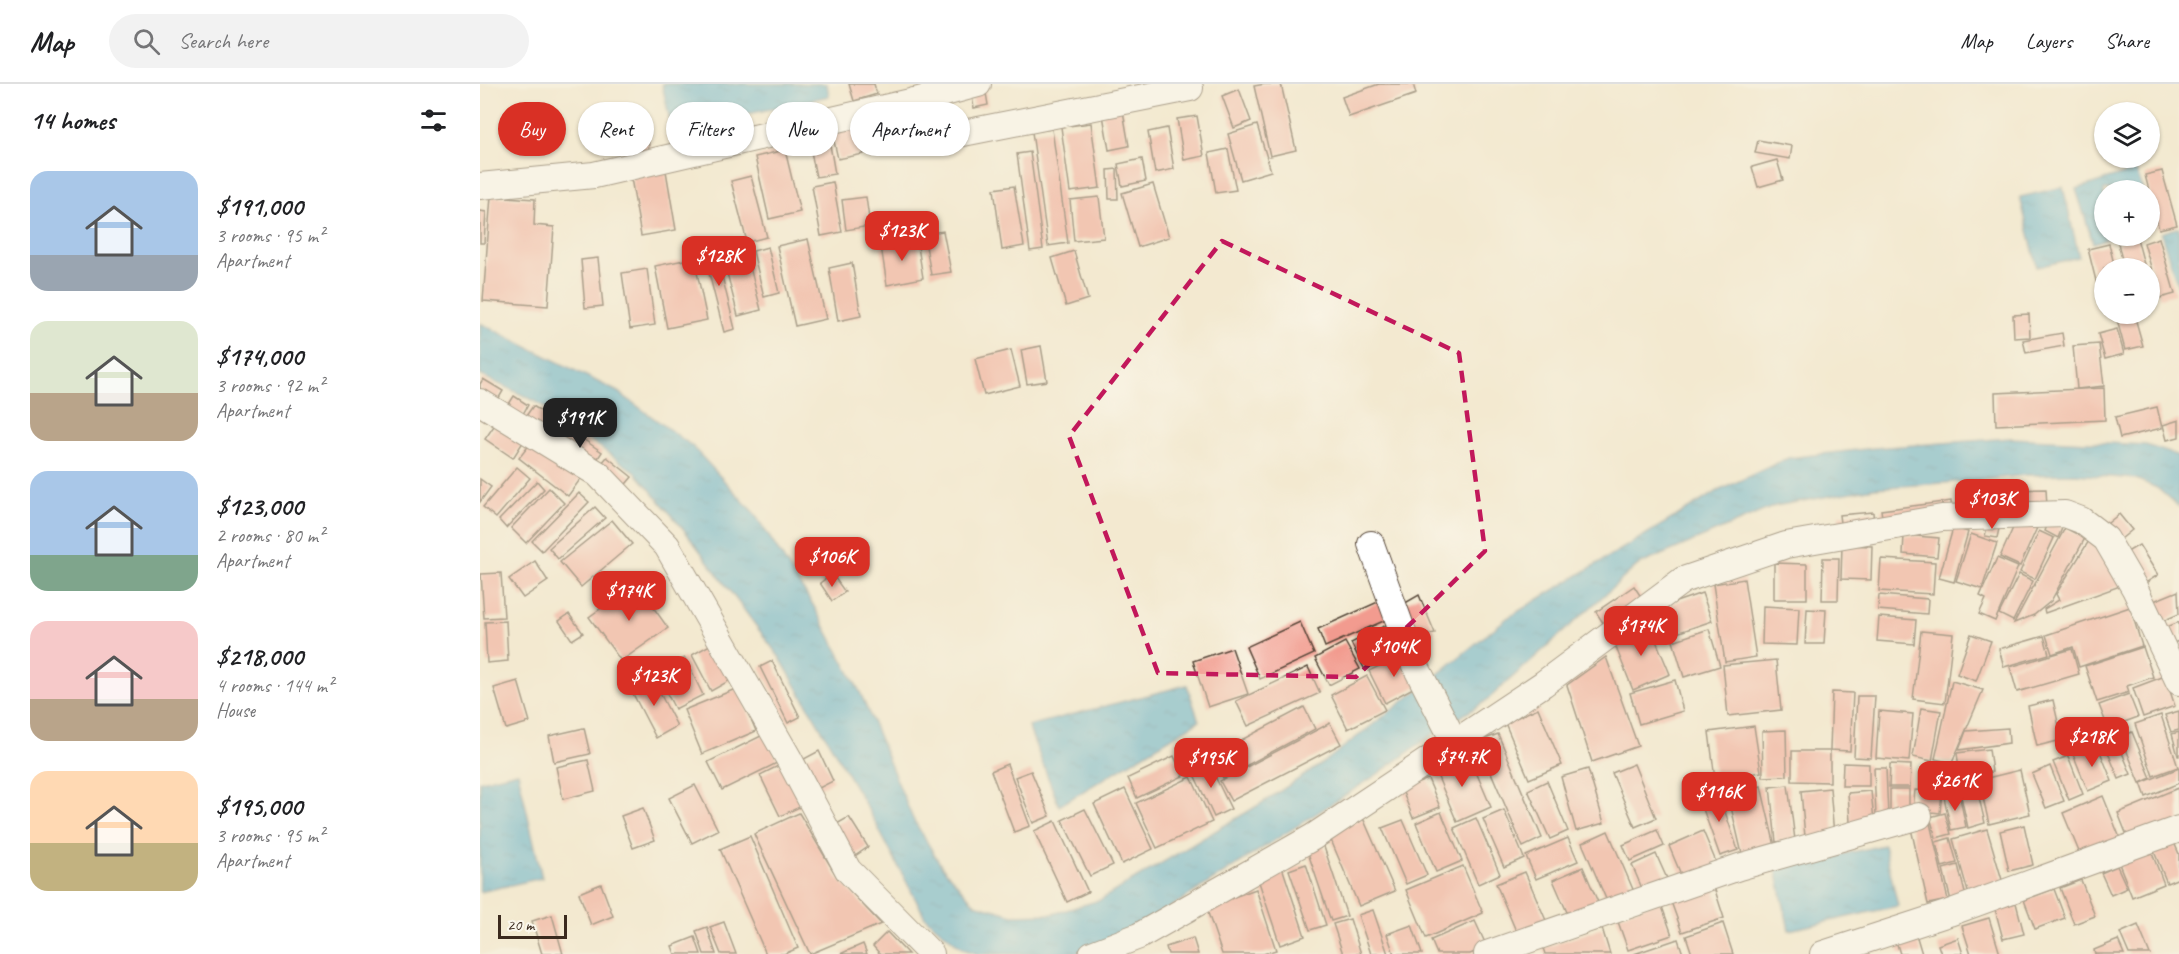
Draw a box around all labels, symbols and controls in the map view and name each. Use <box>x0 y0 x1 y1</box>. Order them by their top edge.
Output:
search box <box>109 14 529 68</box>
text: Map <box>30 24 73 59</box>
icon: search <box>130 25 163 58</box>
text: Search here <box>178 27 268 55</box>
text: Map <box>1960 28 1993 54</box>
text: Layers <box>2026 28 2072 54</box>
text: Share <box>2105 28 2149 54</box>
chip: Buy <box>498 102 566 156</box>
chip: Rent <box>578 102 654 156</box>
chip: Filters <box>666 102 754 156</box>
chip: New <box>766 102 838 156</box>
chip: Apartment <box>850 102 970 156</box>
map controls <box>2094 102 2160 324</box>
button: layers <box>2094 102 2160 168</box>
text: 14 homes <box>30 104 115 137</box>
icon: filters <box>417 104 450 137</box>
button: + <box>2094 180 2160 246</box>
text: $191,000 <box>216 190 303 223</box>
icon: home <box>78 195 150 267</box>
pin: $123K <box>860 211 944 262</box>
text: $123K <box>879 218 925 243</box>
text: 3 rooms · 95 m² <box>216 223 324 248</box>
pin: $128K <box>677 236 761 287</box>
text: $128K <box>696 243 742 268</box>
text: Apartment <box>216 248 289 273</box>
button: − <box>2094 258 2160 324</box>
text: $174,000 <box>216 340 303 373</box>
icon: home <box>78 345 150 417</box>
text: 3 rooms · 92 m² <box>216 373 324 398</box>
text: Apartment <box>216 398 289 423</box>
pin: $191K <box>538 398 622 449</box>
text: $191K <box>557 405 603 430</box>
pin: $103K <box>1950 479 2034 530</box>
text: $103K <box>1969 486 2015 511</box>
text: $123,000 <box>216 490 303 523</box>
icon: home <box>78 495 150 567</box>
text: 2 rooms · 80 m² <box>216 523 324 548</box>
pin: $106K <box>790 537 874 588</box>
text: $106K <box>809 544 855 569</box>
text: Apartment <box>216 548 289 573</box>
pin: $174K <box>587 571 671 622</box>
text: $174K <box>606 578 652 603</box>
pin: $174K <box>1599 606 1683 657</box>
text: $174K <box>1618 613 1664 638</box>
pin: $104K <box>1352 627 1436 678</box>
text: $104K <box>1371 634 1417 659</box>
text: $218,000 <box>216 640 303 673</box>
icon: home <box>78 645 150 717</box>
pin: $123K <box>612 656 696 707</box>
text: $123K <box>631 663 677 688</box>
text: 4 rooms · 144 m² <box>216 673 333 698</box>
text: House <box>216 698 255 723</box>
pin: $218K <box>2050 717 2134 768</box>
text: $218K <box>2069 724 2115 749</box>
pin: $74.7K <box>1413 737 1511 788</box>
pin: $195K <box>1169 738 1253 789</box>
text: $74.7K <box>1437 744 1487 769</box>
text: $195K <box>1188 745 1234 770</box>
pin: $261K <box>1913 761 1997 812</box>
text: $261K <box>1932 768 1978 793</box>
pin: $116K <box>1677 772 1761 823</box>
text: $116K <box>1696 779 1742 804</box>
text: $195,000 <box>216 790 302 823</box>
icon: home <box>78 795 150 867</box>
text: 3 rooms · 95 m² <box>216 823 324 848</box>
text: Apartment <box>216 848 289 873</box>
scale bar <box>498 912 567 940</box>
text: 20 m <box>507 915 534 935</box>

